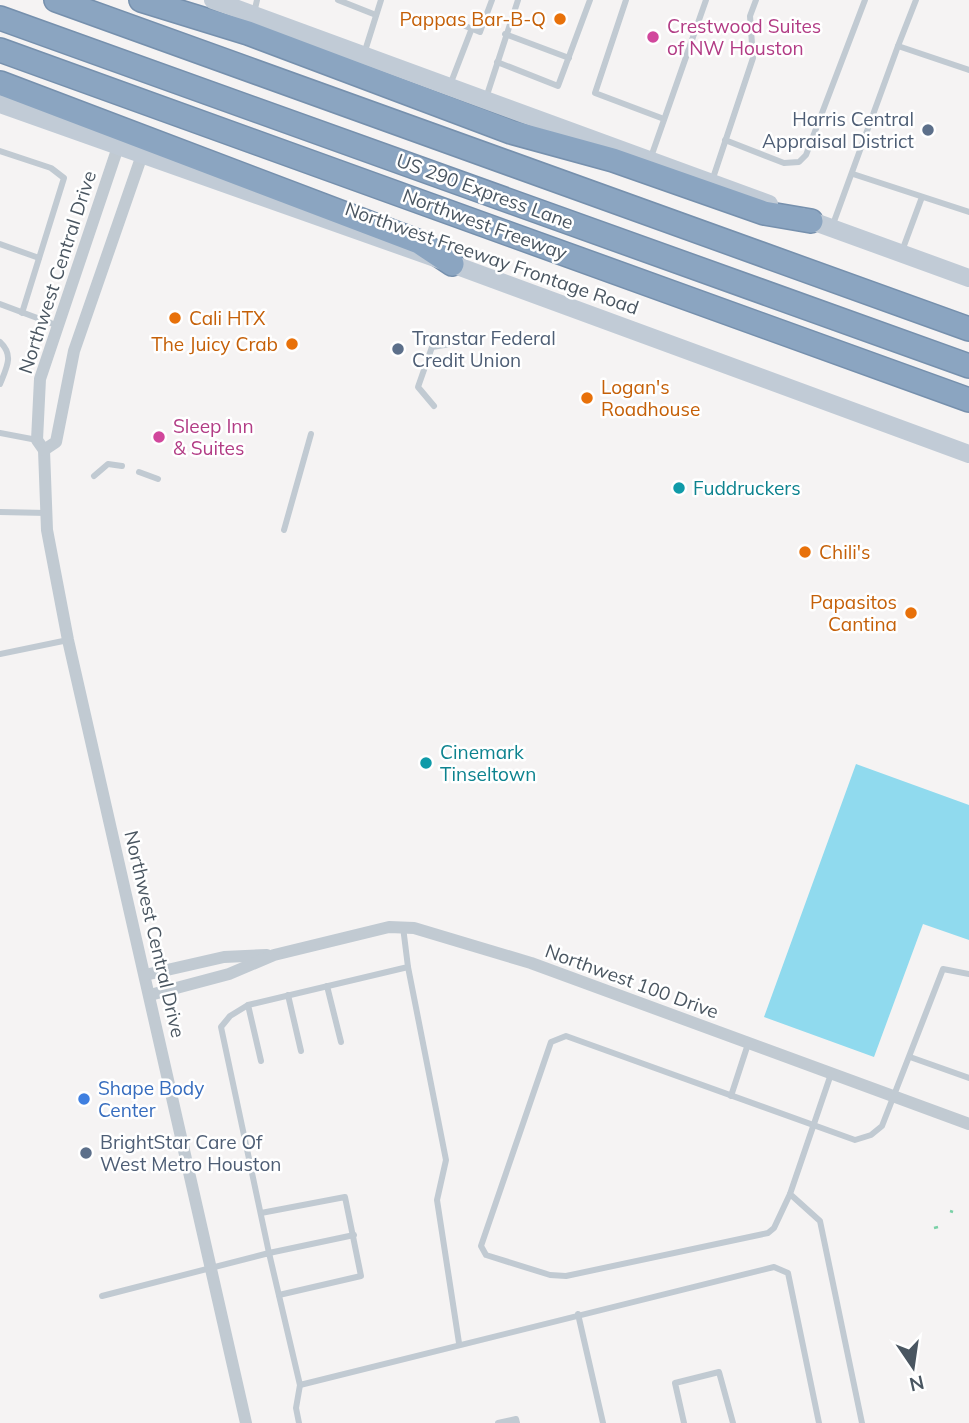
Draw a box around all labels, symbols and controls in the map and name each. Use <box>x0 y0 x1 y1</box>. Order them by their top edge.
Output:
place label: Pappas Bar-B-Q <box>399 7 546 31</box>
marker: Pappas Bar-B-Q <box>552 11 568 27</box>
place label: Crestwood Suites of NW Houston <box>667 14 821 60</box>
marker: Crestwood Suites of NW Houston <box>645 29 661 45</box>
place label: Harris Central Appraisal District <box>762 107 914 153</box>
marker: Harris Central Appraisal District <box>920 122 936 138</box>
street label: US 290 Express Lane <box>393 148 577 234</box>
street label: Northwest Central Drive <box>13 168 101 376</box>
street label: Northwest Freeway <box>399 183 571 265</box>
street label: Northwest Freeway Frontage Road <box>342 196 642 320</box>
place label: Cali HTX <box>189 306 266 330</box>
marker: Cali HTX <box>167 310 183 326</box>
place label: Transtar Federal Credit Union <box>412 326 556 372</box>
place label: The Juicy Crab <box>151 332 278 356</box>
marker: The Juicy Crab <box>284 336 300 352</box>
marker: Transtar Federal Credit Union <box>390 341 406 357</box>
place label: Logan's Roadhouse <box>601 375 700 421</box>
marker: Logan's Roadhouse <box>579 390 595 406</box>
place label: Sleep Inn & Suites <box>173 414 254 460</box>
marker: Sleep Inn & Suites <box>151 429 167 445</box>
place label: Fuddruckers <box>693 476 801 500</box>
marker: Fuddruckers <box>671 480 687 496</box>
place label: Chili's <box>819 540 870 564</box>
marker: Chili's <box>797 544 813 560</box>
place label: Papasitos Cantina <box>810 590 897 636</box>
marker: Papasitos Cantina <box>903 605 919 621</box>
place label: Cinemark Tinseltown <box>440 740 536 786</box>
marker: Cinemark Tinseltown <box>418 755 434 771</box>
street label: Northwest Central Drive <box>119 828 191 1040</box>
street label: Northwest 100 Drive <box>542 938 722 1024</box>
place label: Shape Body Center <box>98 1076 204 1122</box>
marker: Shape Body Center <box>76 1091 92 1107</box>
place label: BrightStar Care Of West Metro Houston <box>100 1130 281 1176</box>
marker: BrightStar Care Of West Metro Houston <box>78 1145 94 1161</box>
north arrow <box>878 1332 948 1402</box>
text: N <box>907 1370 927 1397</box>

